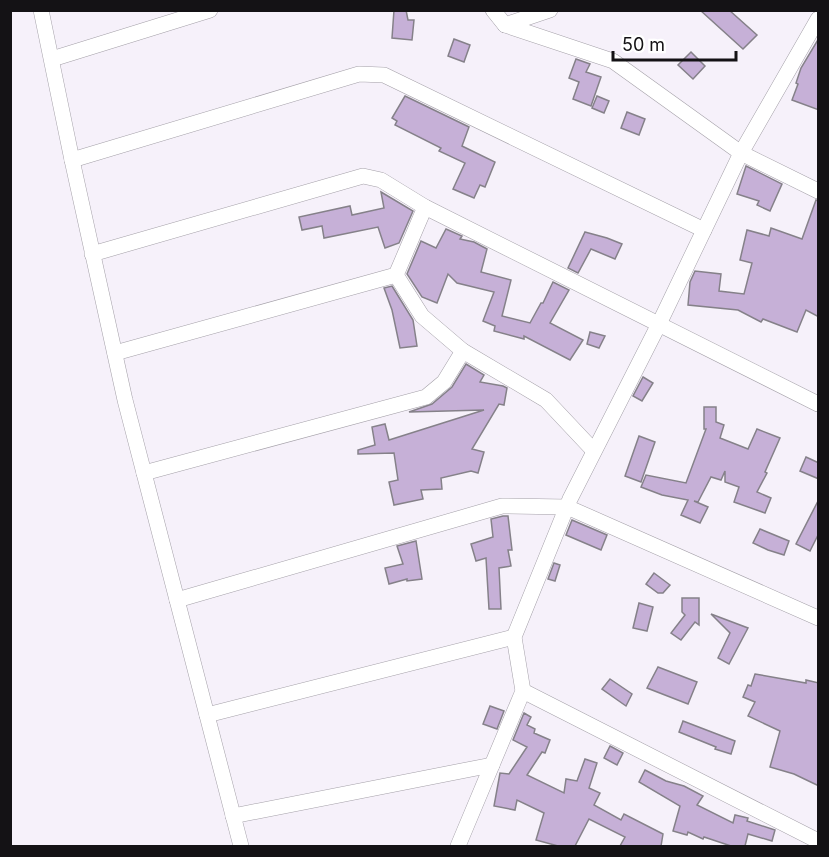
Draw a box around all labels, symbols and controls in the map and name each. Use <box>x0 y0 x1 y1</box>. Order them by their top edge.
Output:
scale bar <box>613 24 736 62</box>
text: 50 m <box>622 34 665 55</box>

